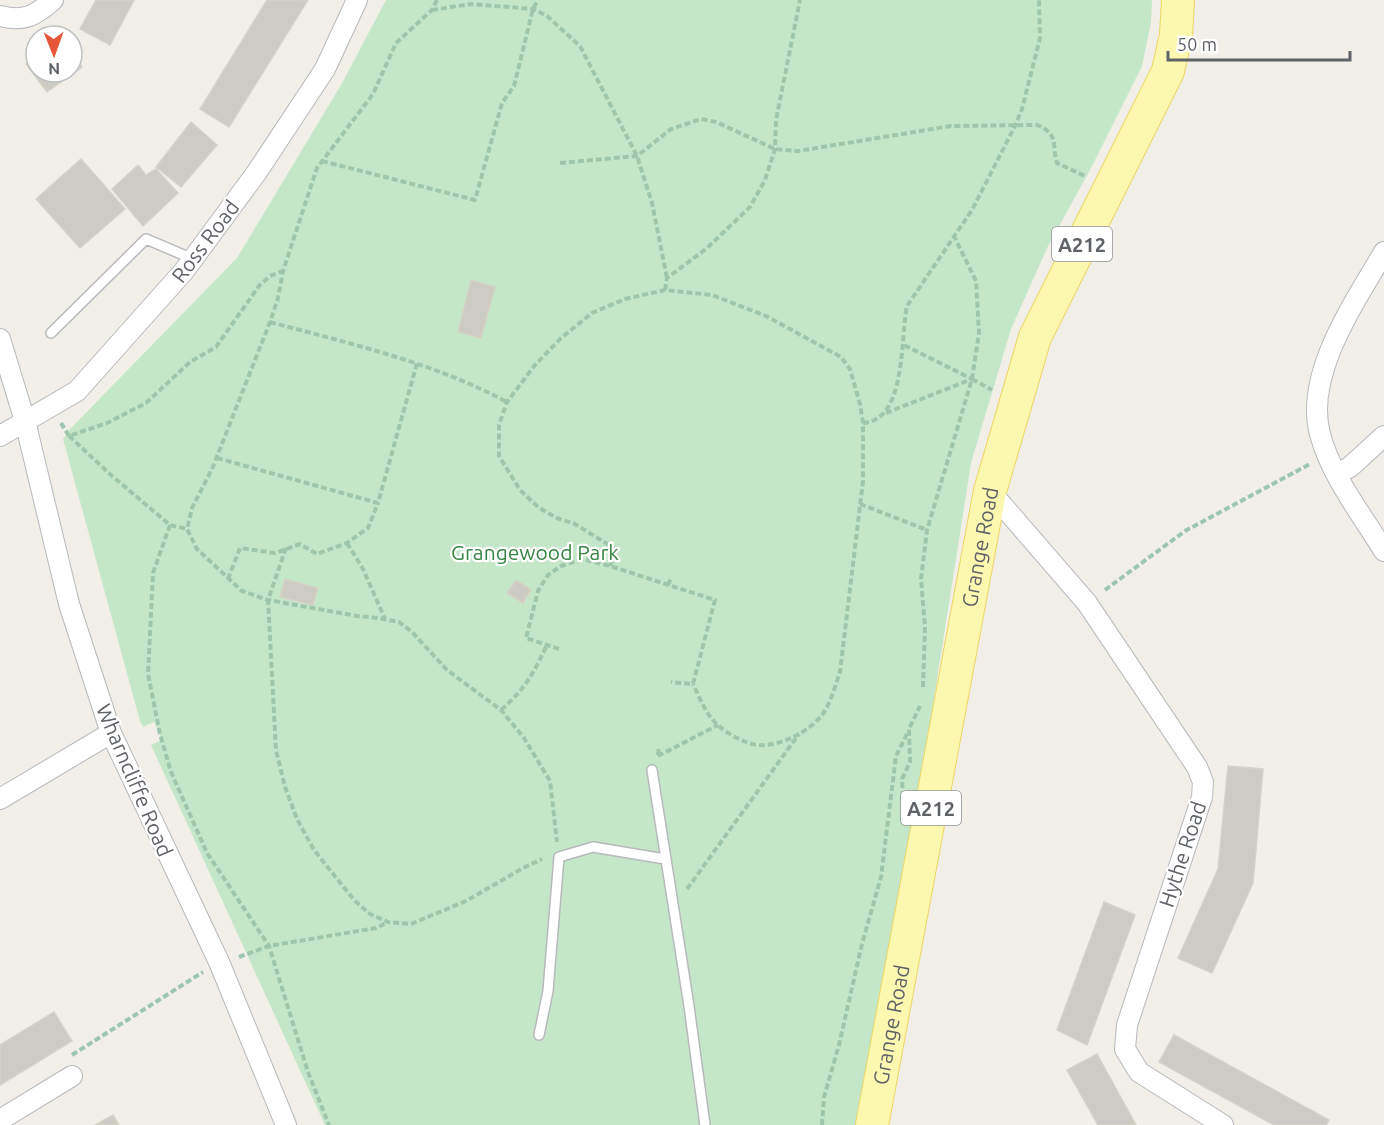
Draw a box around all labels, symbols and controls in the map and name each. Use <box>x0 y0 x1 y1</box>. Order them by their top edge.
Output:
north arrow <box>24 24 84 84</box>
scale bar <box>1168 24 1350 62</box>
text: 50 m <box>1177 34 1217 54</box>
text: N <box>48 60 60 78</box>
street label: Ross Road <box>166 195 244 287</box>
road number: A212 <box>1052 227 1112 261</box>
street label: Grange Road <box>957 485 1003 609</box>
park label: Grangewood Park <box>451 540 619 564</box>
street label: Wharncliffe Road <box>92 700 178 860</box>
road number: A212 <box>901 791 961 825</box>
street label: Hythe Road <box>1154 798 1210 910</box>
street label: Grange Road <box>868 963 914 1087</box>

